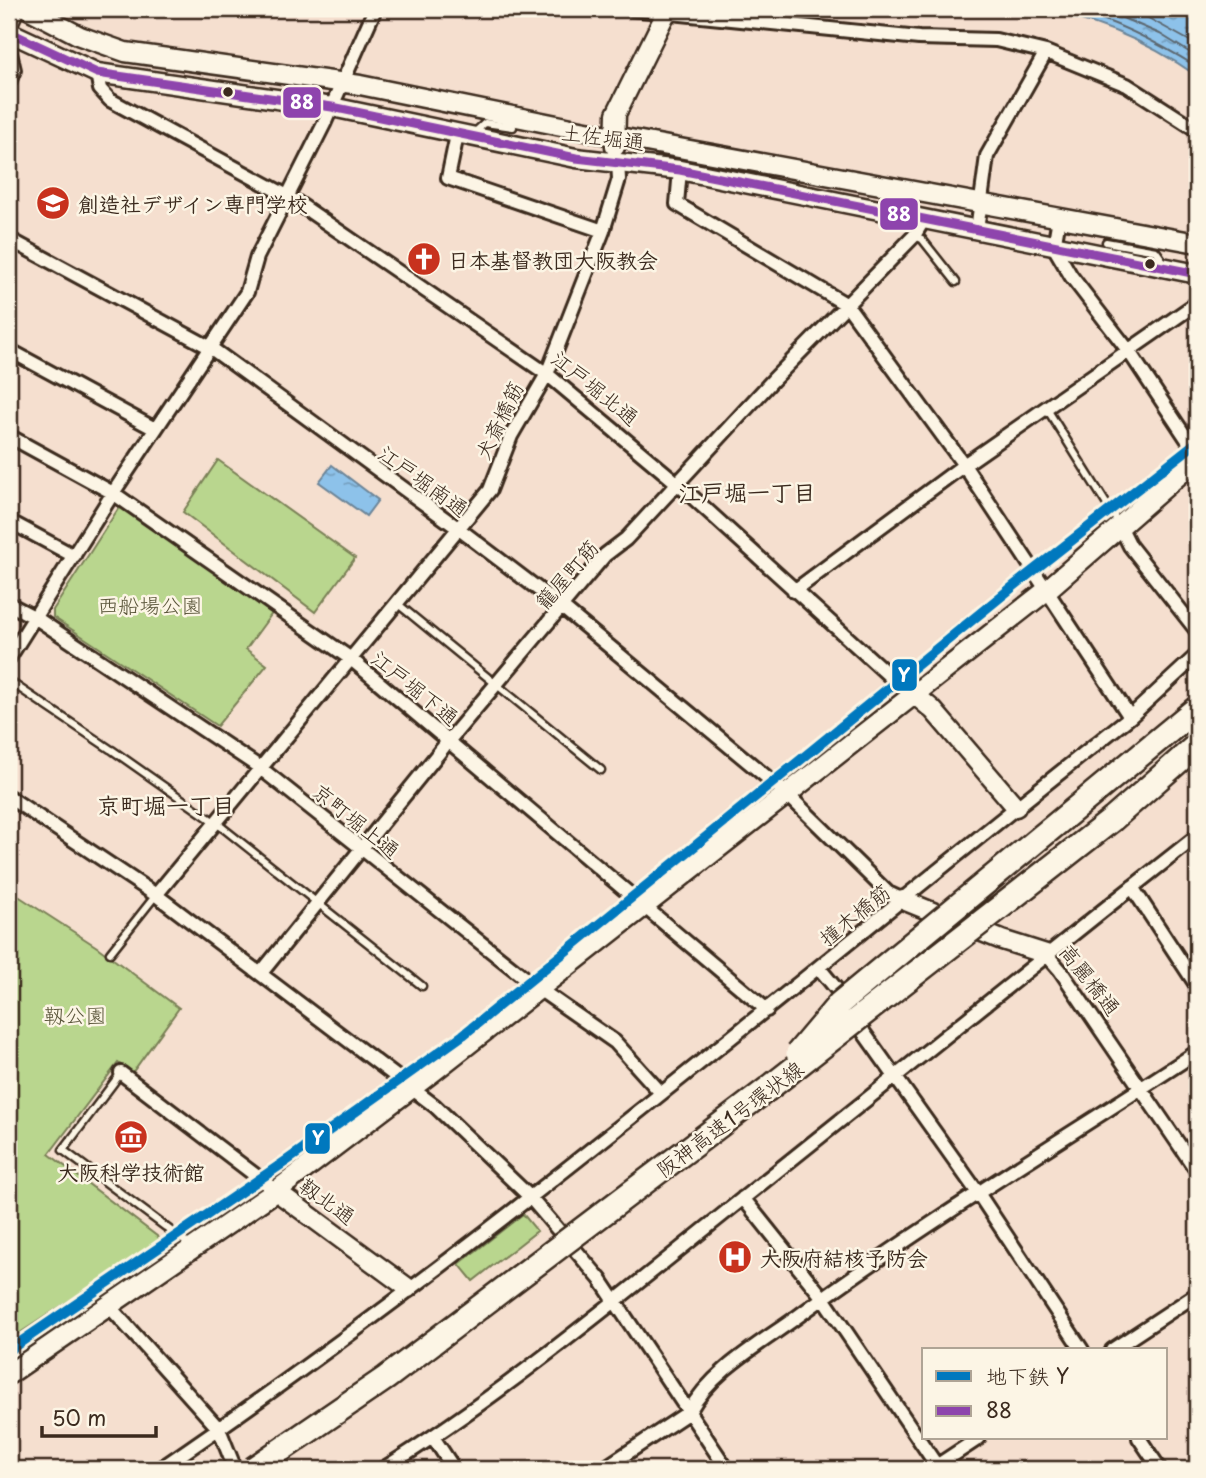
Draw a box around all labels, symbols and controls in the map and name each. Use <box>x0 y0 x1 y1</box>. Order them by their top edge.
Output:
unlabelled marker <box>221 85 235 99</box>
line badge: 88 <box>282 86 322 119</box>
text: 88 <box>290 87 314 115</box>
street label: 土佐堀通 <box>559 115 647 157</box>
school or university icon: 創造社デザイン専門学校 <box>34 184 72 222</box>
place label: 創造社デザイン専門学校 <box>78 187 308 219</box>
line badge: 88 <box>879 197 919 231</box>
text: 88 <box>887 199 911 227</box>
church icon: 日本基督教団大阪教会 <box>405 240 443 278</box>
place label: 日本基督教団大阪教会 <box>448 243 658 275</box>
unlabelled marker <box>1143 257 1157 271</box>
street label: 江戸堀北通 <box>545 342 647 432</box>
street label: 犬斎橋筋 <box>465 375 531 465</box>
street label: 江戸堀南通 <box>372 436 476 524</box>
district label: 江戸堀一丁目 <box>678 474 816 509</box>
street label: 籠屋町筋 <box>526 532 606 616</box>
park label: 西船場公園 <box>98 588 203 620</box>
street label: 江戸堀下通 <box>365 642 467 732</box>
line badge: Y <box>891 658 918 692</box>
text: Y <box>898 660 911 688</box>
street label: 京町堀上通 <box>306 775 408 865</box>
district label: 京町堀一丁目 <box>97 787 235 822</box>
street label: 撞木橋筋 <box>811 875 897 953</box>
street label: 高麗橋通 <box>1053 936 1129 1022</box>
park label: 靱公園 <box>44 998 107 1030</box>
street label: 阪神高速1号環状線 <box>649 1052 809 1184</box>
museum icon: 大阪科学技術館 <box>112 1118 150 1156</box>
line badge: Y <box>304 1122 331 1155</box>
text: Y <box>312 1123 325 1151</box>
place label: 大阪科学技術館 <box>58 1155 205 1187</box>
street label: 靱北通 <box>293 1169 363 1231</box>
hospital icon: 大阪府結核予防会 <box>716 1238 754 1276</box>
place label: 大阪府結核予防会 <box>760 1241 928 1273</box>
legend <box>922 1348 1168 1440</box>
text: 地下鉄 Y <box>986 1359 1070 1391</box>
text: 88 <box>986 1393 1012 1425</box>
scale bar <box>42 1394 156 1438</box>
text: 50 m <box>52 1401 106 1433</box>

